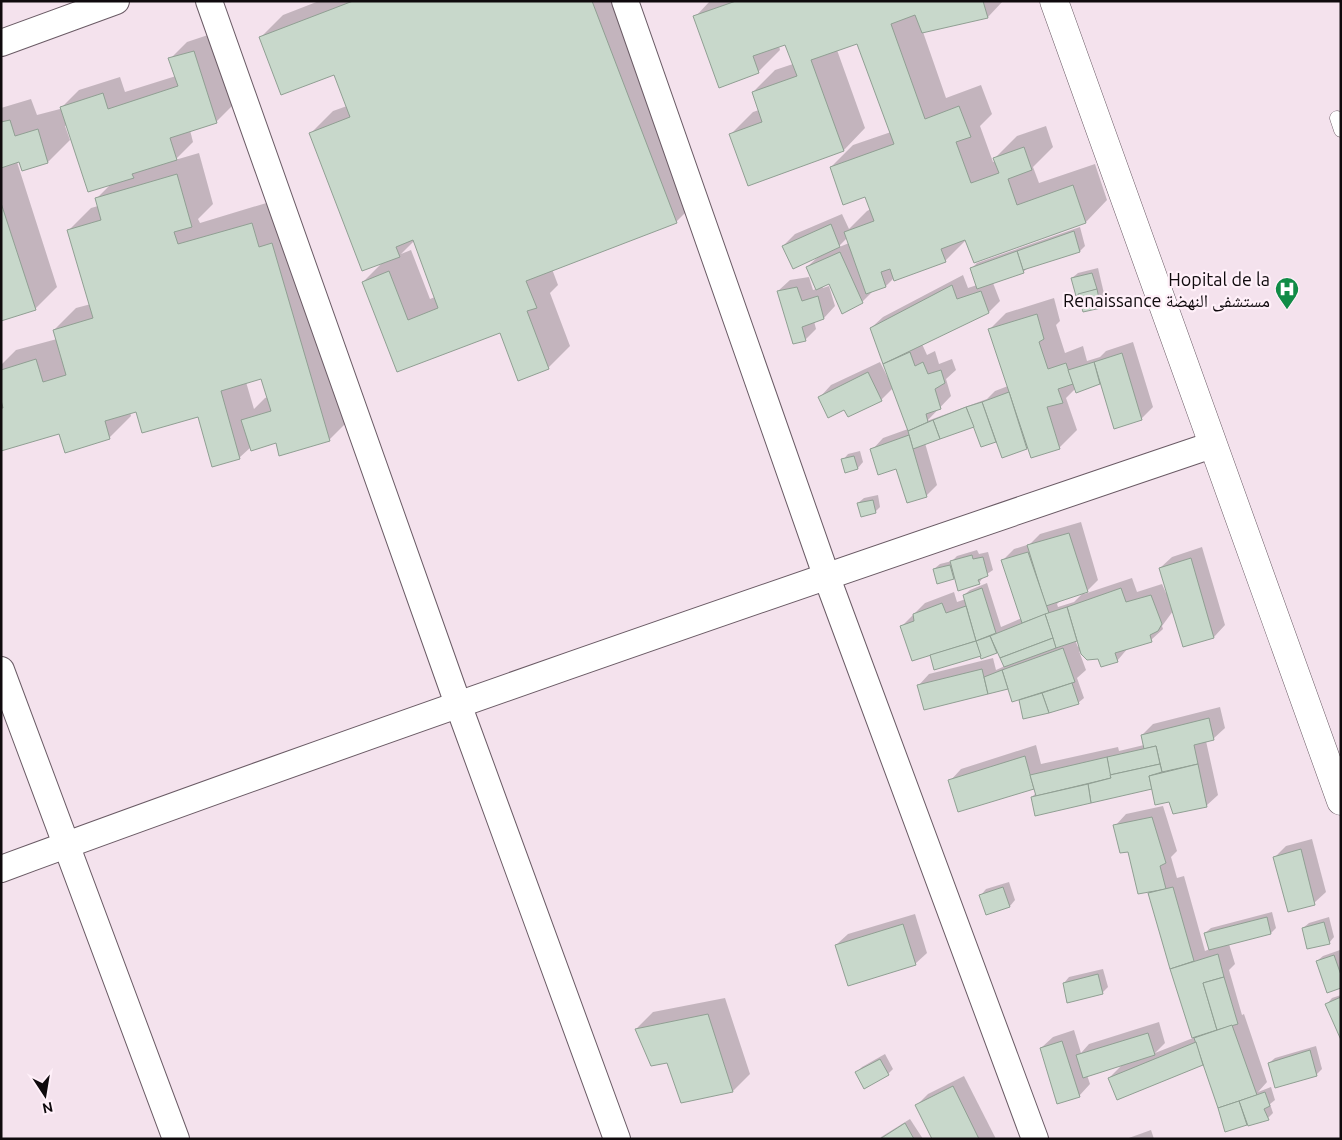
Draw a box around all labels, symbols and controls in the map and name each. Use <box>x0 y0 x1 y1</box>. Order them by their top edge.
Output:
place label: Hopital de la Renaissance مستشفى النهضة <box>1063 269 1270 312</box>
hospital icon: Hopital de la Renaissance مستشفى النهضة <box>1274 276 1300 310</box>
north arrow <box>20 1070 70 1120</box>
text: N <box>41 1099 54 1117</box>

